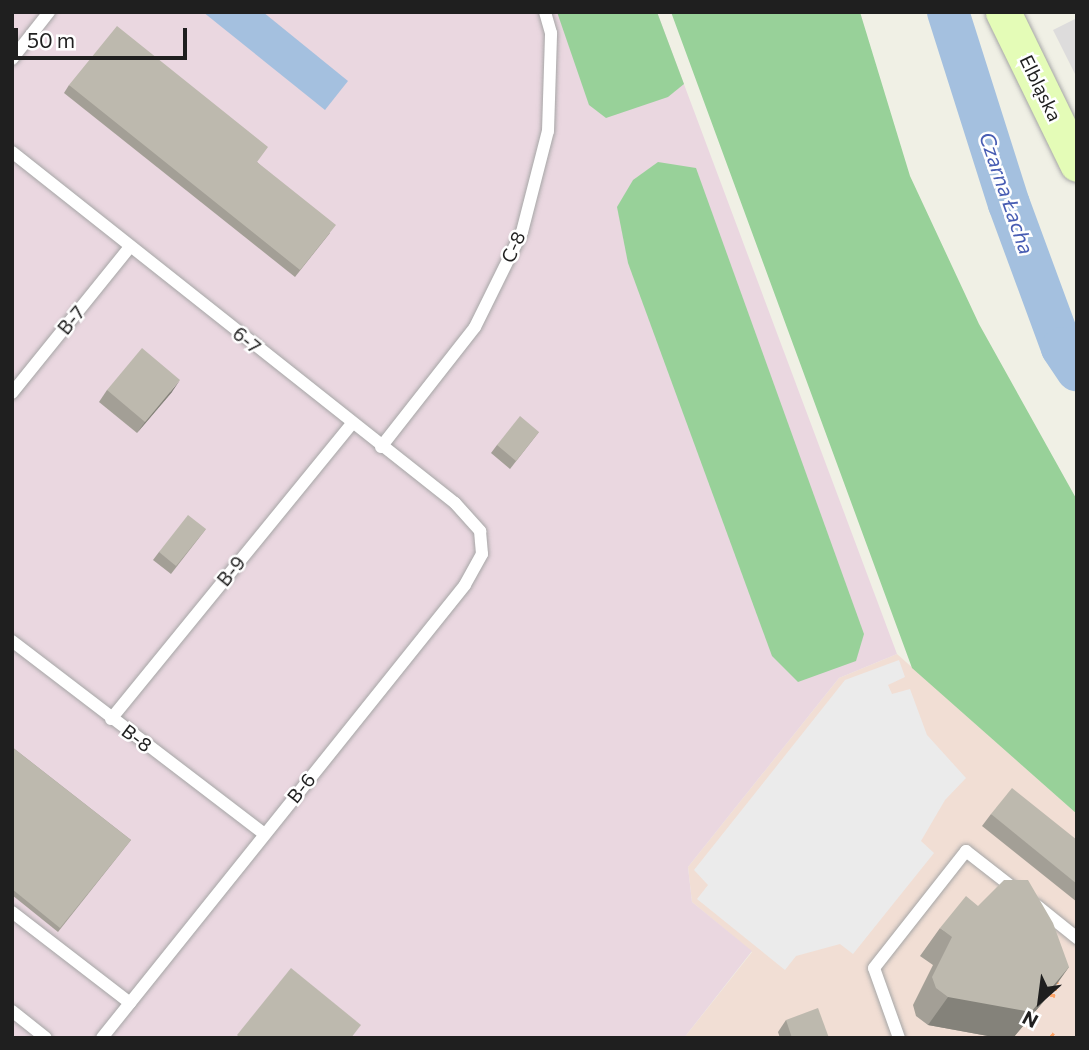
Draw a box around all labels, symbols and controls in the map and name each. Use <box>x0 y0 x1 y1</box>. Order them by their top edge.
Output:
scale bar <box>18 14 191 58</box>
text: 50 m <box>27 27 75 52</box>
street label: Elbląska <box>1015 51 1067 125</box>
water label: Czarna Łacha <box>974 128 1040 258</box>
street label: C-8 <box>496 228 530 266</box>
street label: B-7 <box>53 301 89 339</box>
street label: 6-7 <box>228 322 266 358</box>
street label: B-9 <box>212 551 250 591</box>
street label: B-8 <box>117 719 157 757</box>
street label: B-6 <box>282 768 320 808</box>
north arrow <box>1005 966 1075 1036</box>
text: N <box>1018 1006 1042 1033</box>

